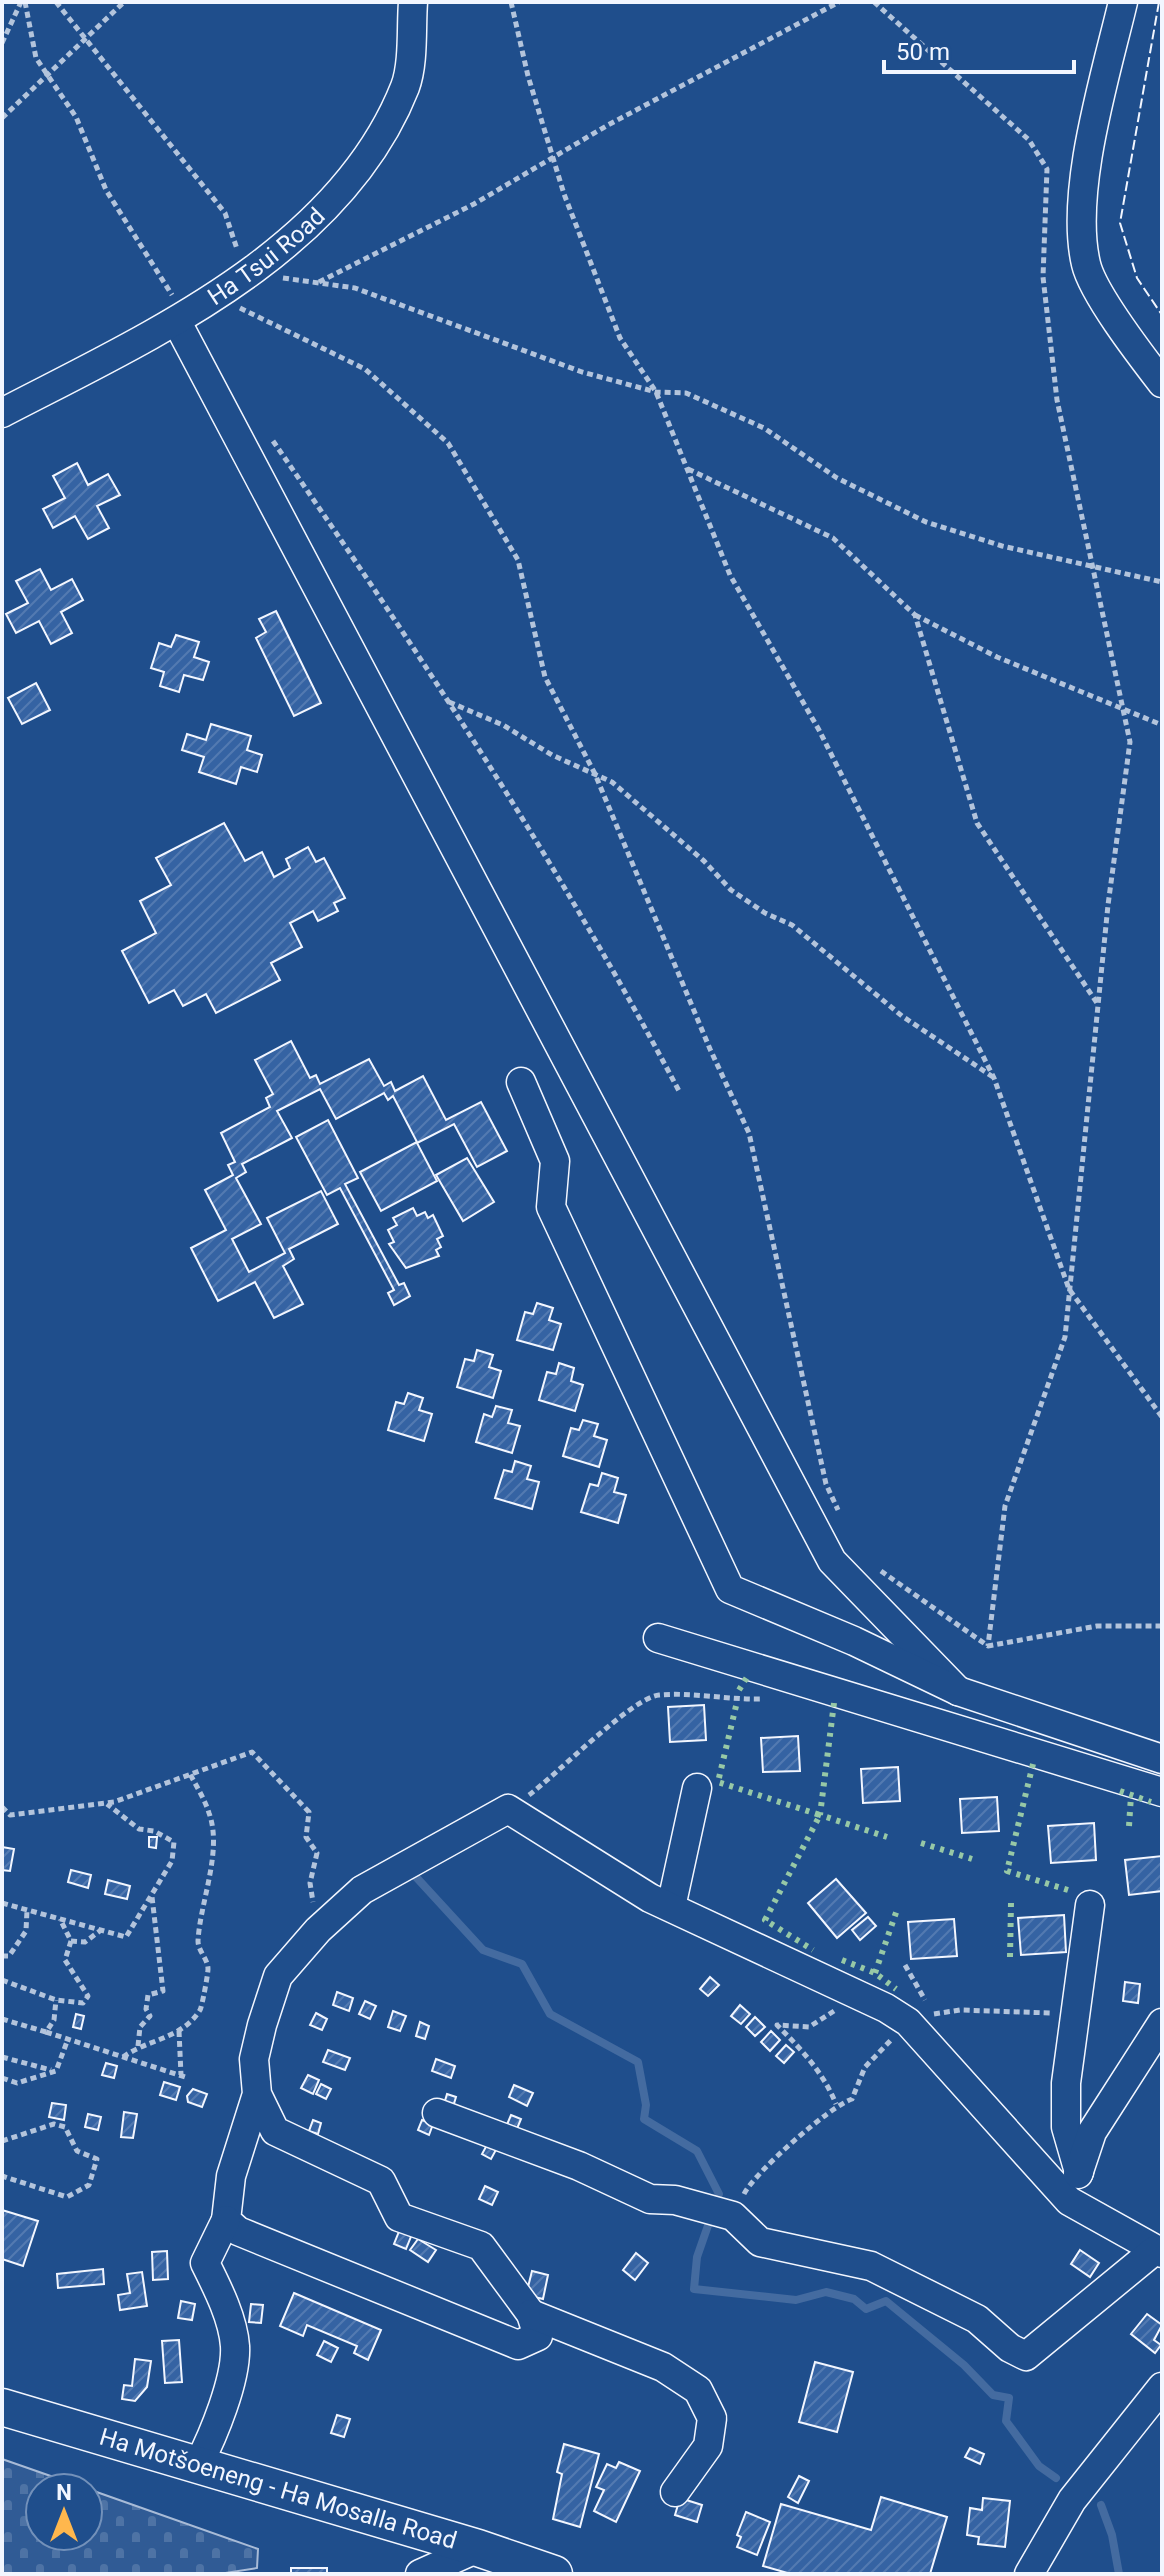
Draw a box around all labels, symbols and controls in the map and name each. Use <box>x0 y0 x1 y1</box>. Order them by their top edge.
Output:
scale bar <box>884 24 1074 74</box>
text: 50 m <box>896 38 950 66</box>
street label: Ha Tsui Road <box>203 202 331 311</box>
street label: Ha Motšoeneng - Ha Mosalla Road <box>96 2423 460 2555</box>
north arrow <box>24 2472 104 2552</box>
text: N <box>56 2480 72 2505</box>

